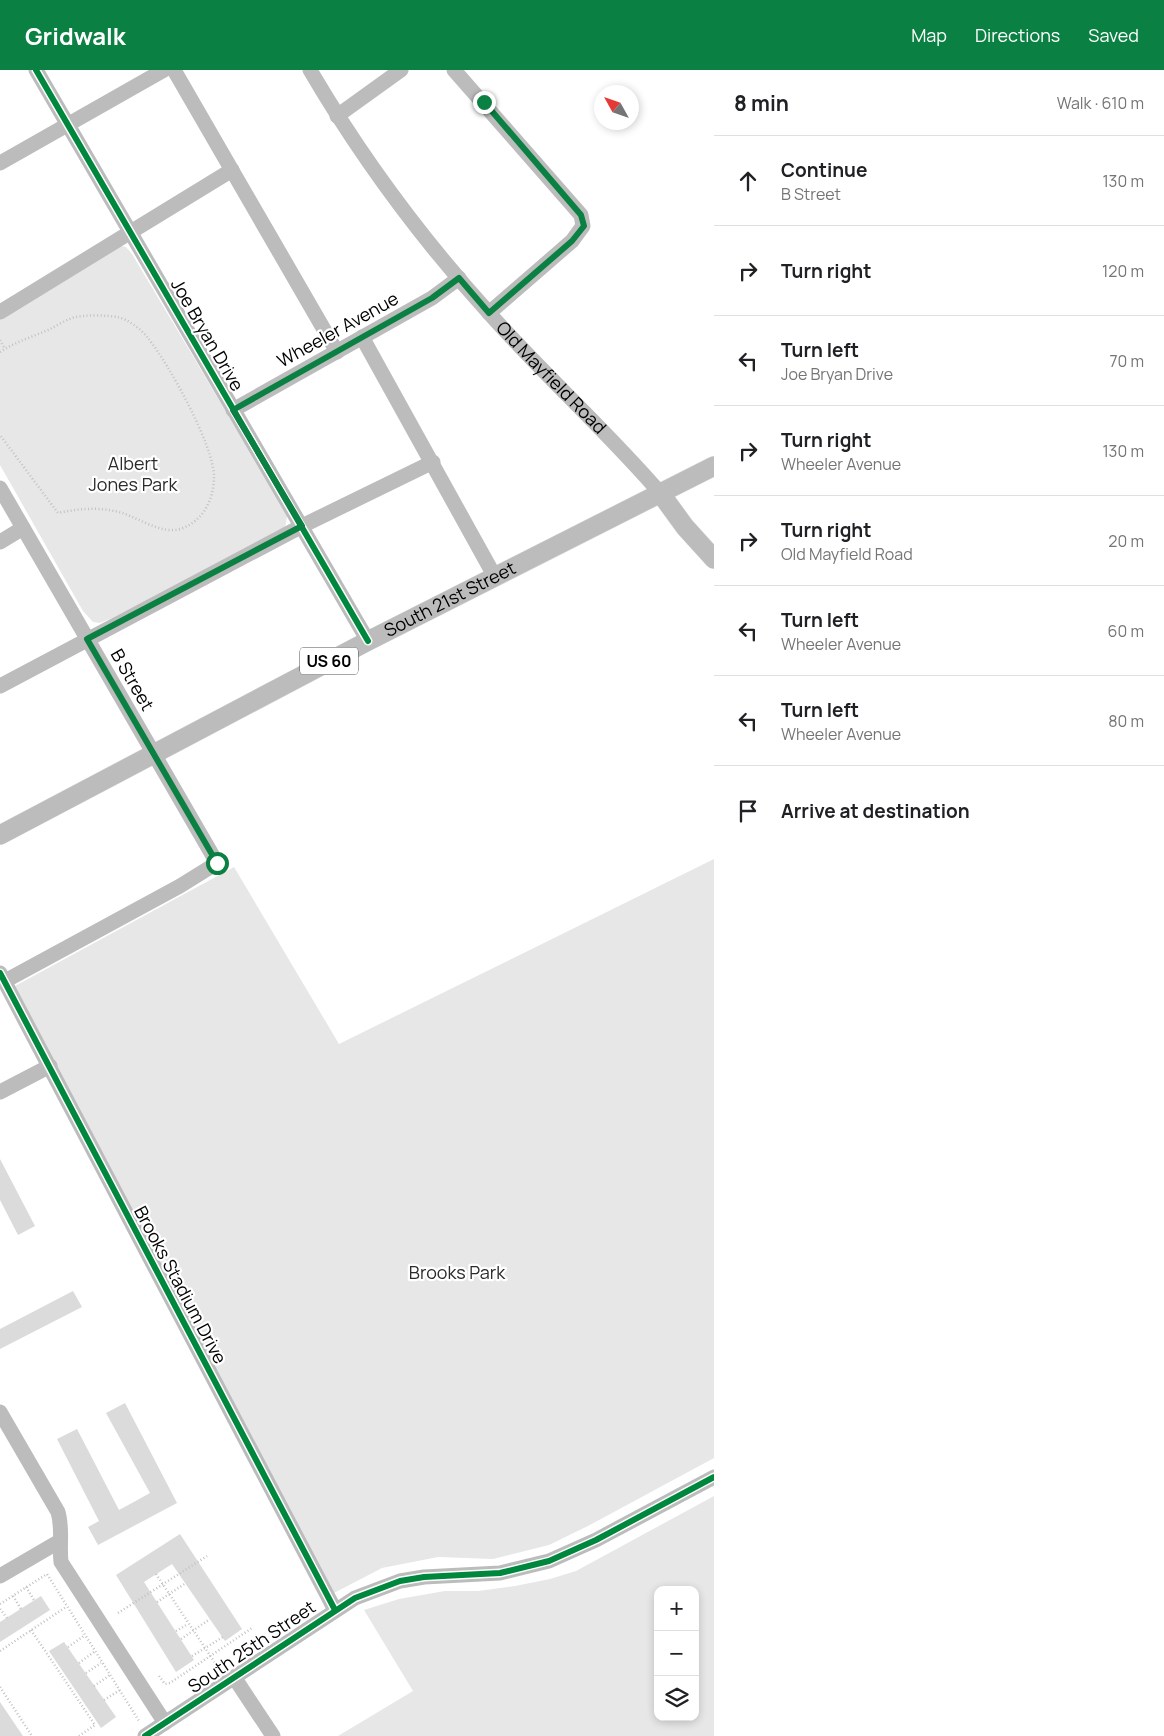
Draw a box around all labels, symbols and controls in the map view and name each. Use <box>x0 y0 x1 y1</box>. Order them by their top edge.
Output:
text: Gridwalk <box>25 19 126 52</box>
text: Map <box>911 23 947 47</box>
text: Directions <box>975 23 1060 47</box>
text: Saved <box>1088 23 1139 47</box>
north arrow <box>594 85 639 130</box>
text: 8 min <box>734 89 789 117</box>
route end <box>473 91 496 114</box>
text: Walk · 610 m <box>1057 92 1144 114</box>
text: Continue <box>781 157 867 183</box>
icon: ahead <box>734 167 762 195</box>
text: 130 m <box>1102 170 1144 192</box>
text: B Street <box>781 183 841 205</box>
icon: right <box>734 257 762 285</box>
text: Turn right <box>781 258 871 284</box>
text: 120 m <box>1102 260 1144 282</box>
street label: Joe Bryan Drive <box>166 274 250 395</box>
street label: Wheeler Avenue <box>273 286 402 372</box>
street label: Old Mayfield Road <box>491 316 612 439</box>
text: Turn left <box>781 337 859 363</box>
icon: left <box>734 347 762 375</box>
text: 70 m <box>1109 350 1144 372</box>
text: Joe Bryan Drive <box>781 363 893 385</box>
text: Turn right <box>781 427 871 453</box>
icon: right <box>734 437 762 465</box>
text: 130 m <box>1102 440 1144 462</box>
park label: Albert Jones Park <box>88 451 179 496</box>
text: Wheeler Avenue <box>781 453 901 475</box>
text: Turn right <box>781 517 871 543</box>
icon: right <box>734 527 762 555</box>
text: 20 m <box>1108 530 1144 552</box>
text: Old Mayfield Road <box>781 543 913 565</box>
street label: South 21st Street <box>380 555 520 642</box>
text: Turn left <box>781 607 859 633</box>
icon: left <box>734 617 762 645</box>
text: 60 m <box>1108 620 1144 642</box>
text: Wheeler Avenue <box>781 633 901 655</box>
street label: B Street <box>106 644 160 715</box>
road number: US 60 <box>300 648 358 674</box>
text: Turn left <box>781 697 859 723</box>
icon: left <box>734 707 762 735</box>
text: 80 m <box>1108 710 1144 732</box>
text: Wheeler Avenue <box>781 723 901 745</box>
icon: arrive <box>734 797 762 825</box>
text: Arrive at destination <box>781 798 970 824</box>
route start <box>206 852 229 875</box>
street label: Brooks Stadium Drive <box>129 1202 233 1368</box>
park label: Brooks Park <box>409 1260 506 1284</box>
map controls <box>654 1586 699 1721</box>
button: + <box>654 1586 699 1631</box>
street label: South 25th Street <box>183 1595 320 1698</box>
button: − <box>654 1631 699 1676</box>
button: layers <box>654 1676 699 1721</box>

